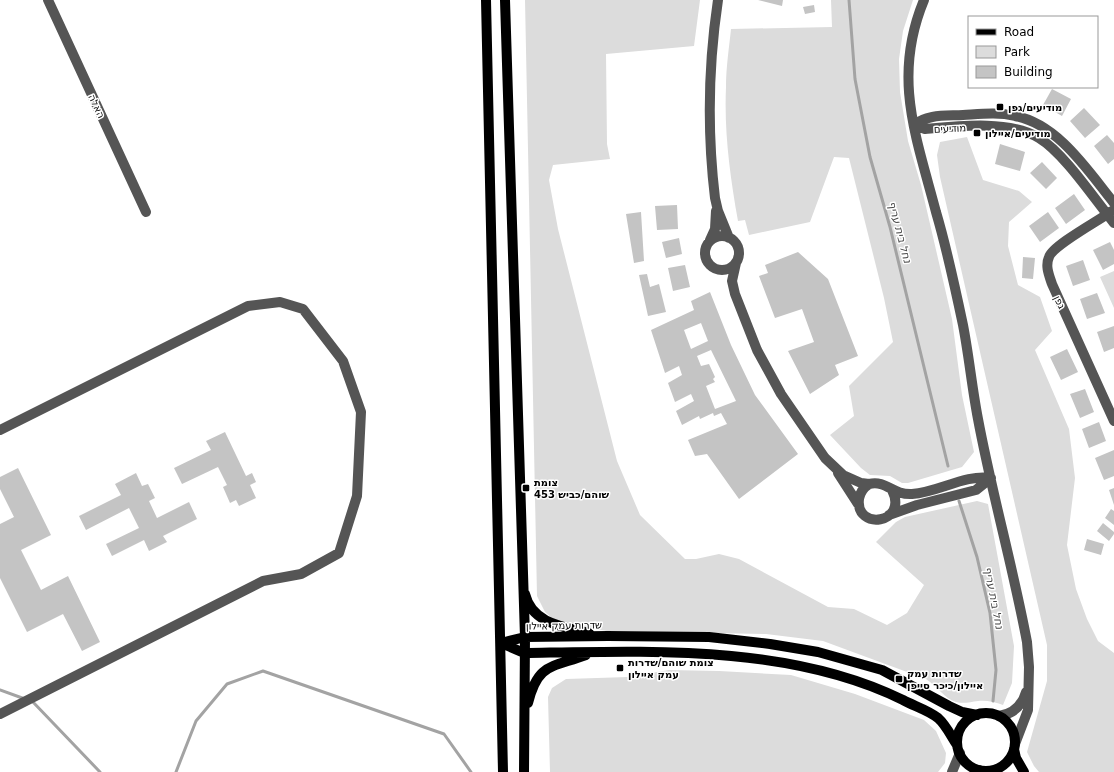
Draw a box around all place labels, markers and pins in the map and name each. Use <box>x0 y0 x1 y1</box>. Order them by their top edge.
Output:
marker: מודיעים/גפן <box>995 102 1005 112</box>
place label: מודיעים/גפן <box>1008 102 1062 113</box>
marker: מודיעים/איילון <box>972 128 982 138</box>
place label: מודיעים/איילון <box>985 128 1051 139</box>
place label: צומת שוהם/כביש 453 <box>534 477 610 500</box>
marker: צומת שוהם/כביש 453 <box>521 483 531 493</box>
place label: צומת שוהם/שדרות עמק איילון <box>628 657 714 680</box>
marker: צומת שוהם/שדרות עמק איילון <box>615 663 625 673</box>
place label: שדרות עמק איילון/כיכר סייפן <box>907 668 983 691</box>
marker: שדרות עמק איילון/כיכר סייפן <box>894 674 904 684</box>

